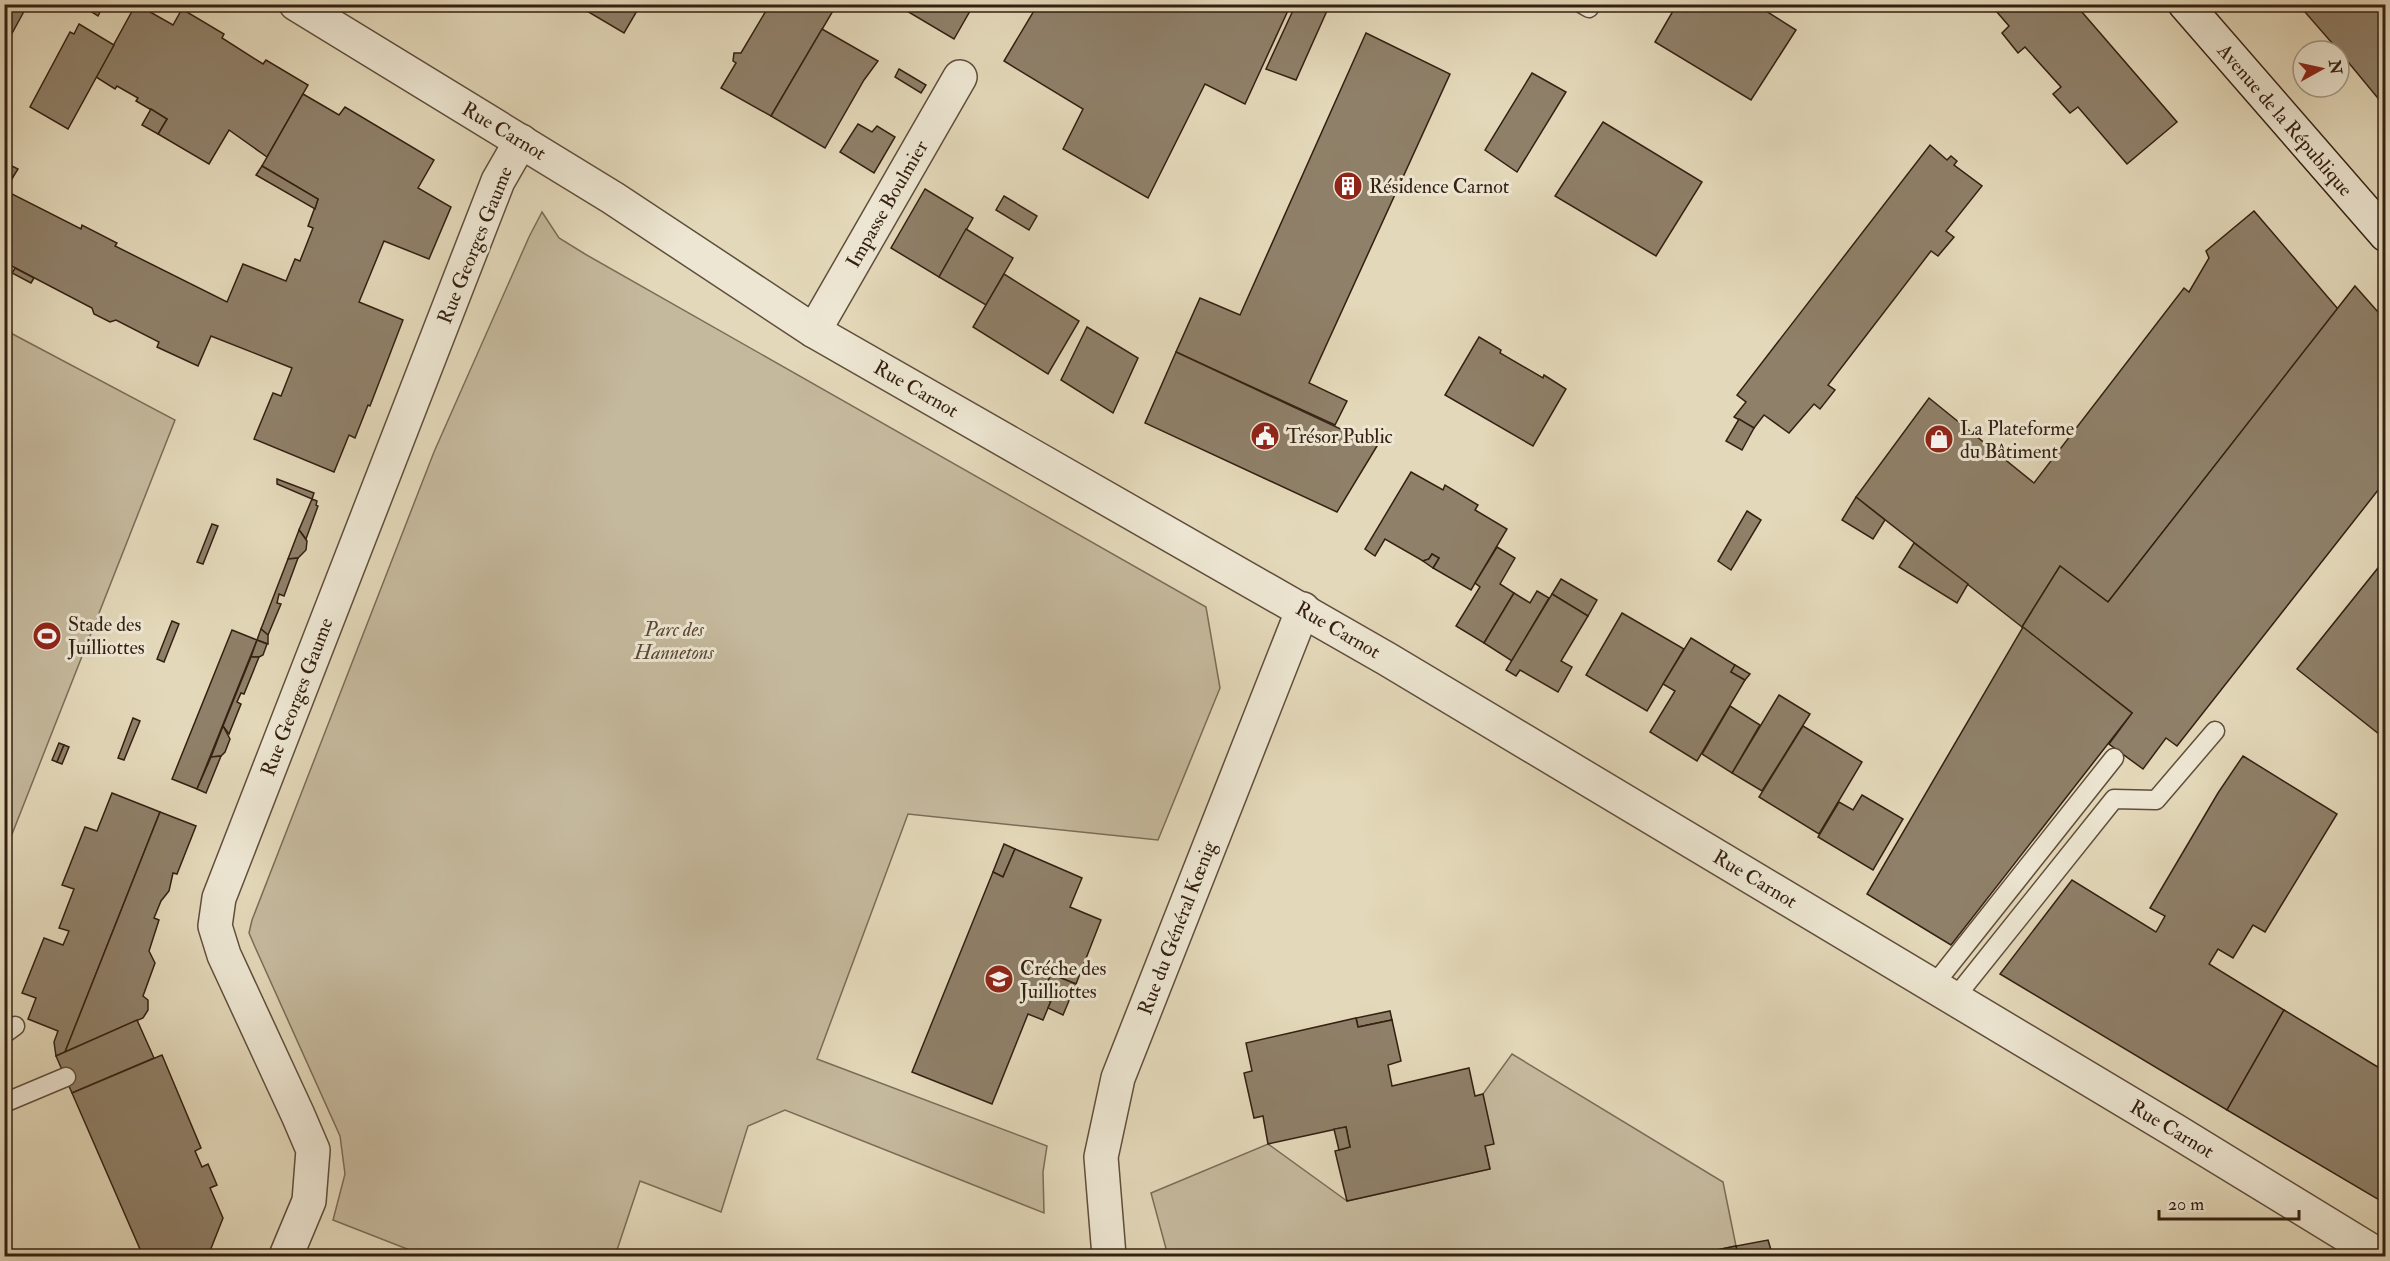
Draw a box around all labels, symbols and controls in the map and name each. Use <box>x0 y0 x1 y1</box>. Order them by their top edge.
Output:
street label: Avenue de la République <box>2210 38 2358 202</box>
north arrow <box>2291 39 2351 99</box>
text: N <box>2324 58 2346 76</box>
street label: Rue Carnot <box>457 96 551 166</box>
street label: Impasse Boulmier <box>840 135 935 273</box>
street label: Rue Georges Gaume <box>432 163 518 327</box>
building icon: Résidence Carnot <box>1332 170 1364 202</box>
place label: Résidence Carnot <box>1369 174 1510 199</box>
street label: Rue Carnot <box>869 355 963 423</box>
place label: La Plateforme du Bâtiment <box>1960 416 2074 464</box>
public building icon: Trésor Public <box>1249 420 1281 452</box>
shop icon: La Plateforme du Bâtiment <box>1923 423 1955 455</box>
place label: Trésor Public <box>1286 424 1393 449</box>
street label: Rue Carnot <box>1291 596 1385 664</box>
place label: Stade des Juilliottes <box>67 612 145 660</box>
street label: Rue Georges Gaume <box>255 614 339 780</box>
park label: Parc des Hannetons <box>633 617 714 665</box>
sports icon: Stade des Juilliottes <box>31 620 63 652</box>
street label: Rue du Général Kœnig <box>1132 836 1222 1019</box>
street label: Rue Carnot <box>1708 844 1802 914</box>
place label: Créche des Juilliottes <box>1019 956 1107 1004</box>
school or university icon: Créche des Juilliottes <box>983 963 1015 995</box>
street label: Rue Carnot <box>2125 1094 2219 1164</box>
scale bar <box>2159 1183 2298 1221</box>
text: 20 m <box>2168 1193 2204 1216</box>

